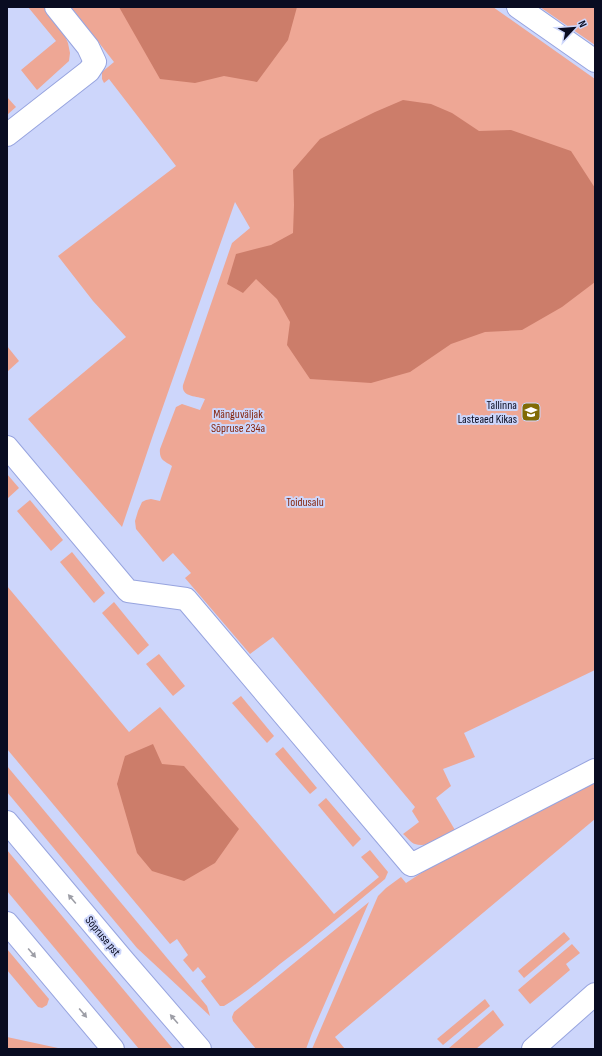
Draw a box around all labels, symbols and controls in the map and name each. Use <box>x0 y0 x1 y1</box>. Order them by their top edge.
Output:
north arrow <box>554 8 594 48</box>
text: N <box>575 18 590 29</box>
place label: Tallinna Lasteaed Kikas <box>458 398 517 427</box>
school or university icon: Tallinna Lasteaed Kikas <box>520 401 542 423</box>
park label: Mänguväljak Sõpruse 234a <box>211 407 265 436</box>
park label: Toidusalu <box>286 495 324 510</box>
one-way arrow <box>67 894 76 905</box>
street label: Sõpruse pst <box>82 913 124 960</box>
one-way arrow <box>28 948 37 958</box>
one-way arrow <box>78 1008 87 1019</box>
one-way arrow <box>170 1015 179 1024</box>

